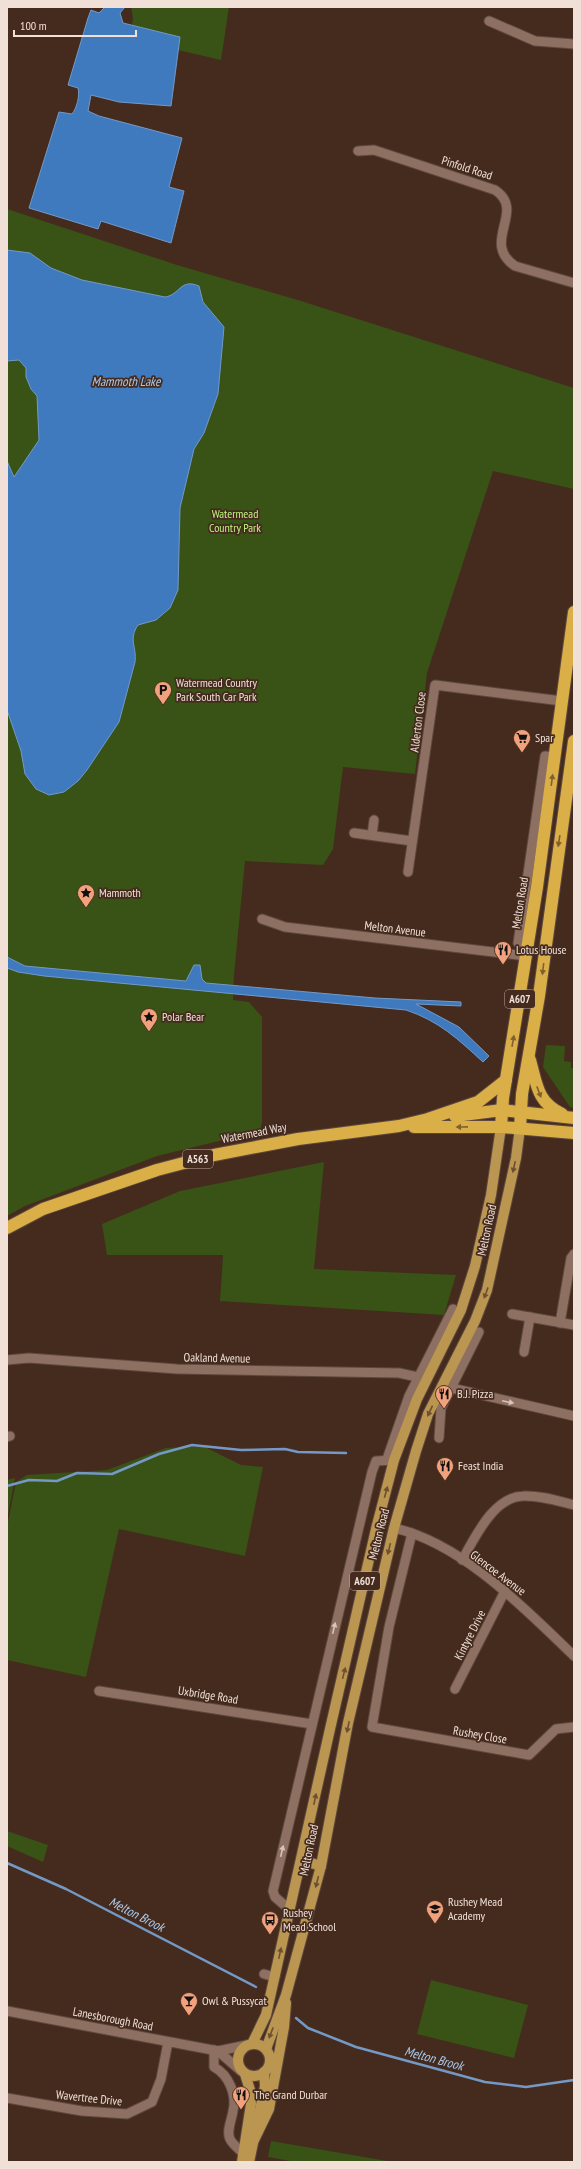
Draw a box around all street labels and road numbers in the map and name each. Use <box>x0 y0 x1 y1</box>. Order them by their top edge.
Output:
street label: Pinfold Road <box>440 152 494 183</box>
street label: Alderton Close <box>406 691 429 753</box>
street label: Melton Road <box>508 876 531 930</box>
street label: Melton Avenue <box>364 917 427 940</box>
road number: A607 <box>505 990 535 1008</box>
street label: Watermead Way <box>220 1119 288 1146</box>
road number: A563 <box>183 1150 213 1168</box>
street label: Melton Road <box>474 1203 499 1257</box>
street label: Oakland Avenue <box>184 1349 251 1366</box>
street label: Melton Road <box>365 1507 392 1561</box>
street label: Glencoe Avenue <box>468 1547 529 1598</box>
road number: A607 <box>350 1572 380 1590</box>
street label: Kintyre Drive <box>451 1607 489 1662</box>
street label: Uxbridge Road <box>177 1682 239 1707</box>
street label: Rushey Close <box>452 1722 508 1747</box>
street label: Melton Road <box>296 1823 321 1877</box>
street label: Lanesborough Road <box>72 2003 155 2034</box>
street label: Wavertree Drive <box>55 2087 123 2108</box>

